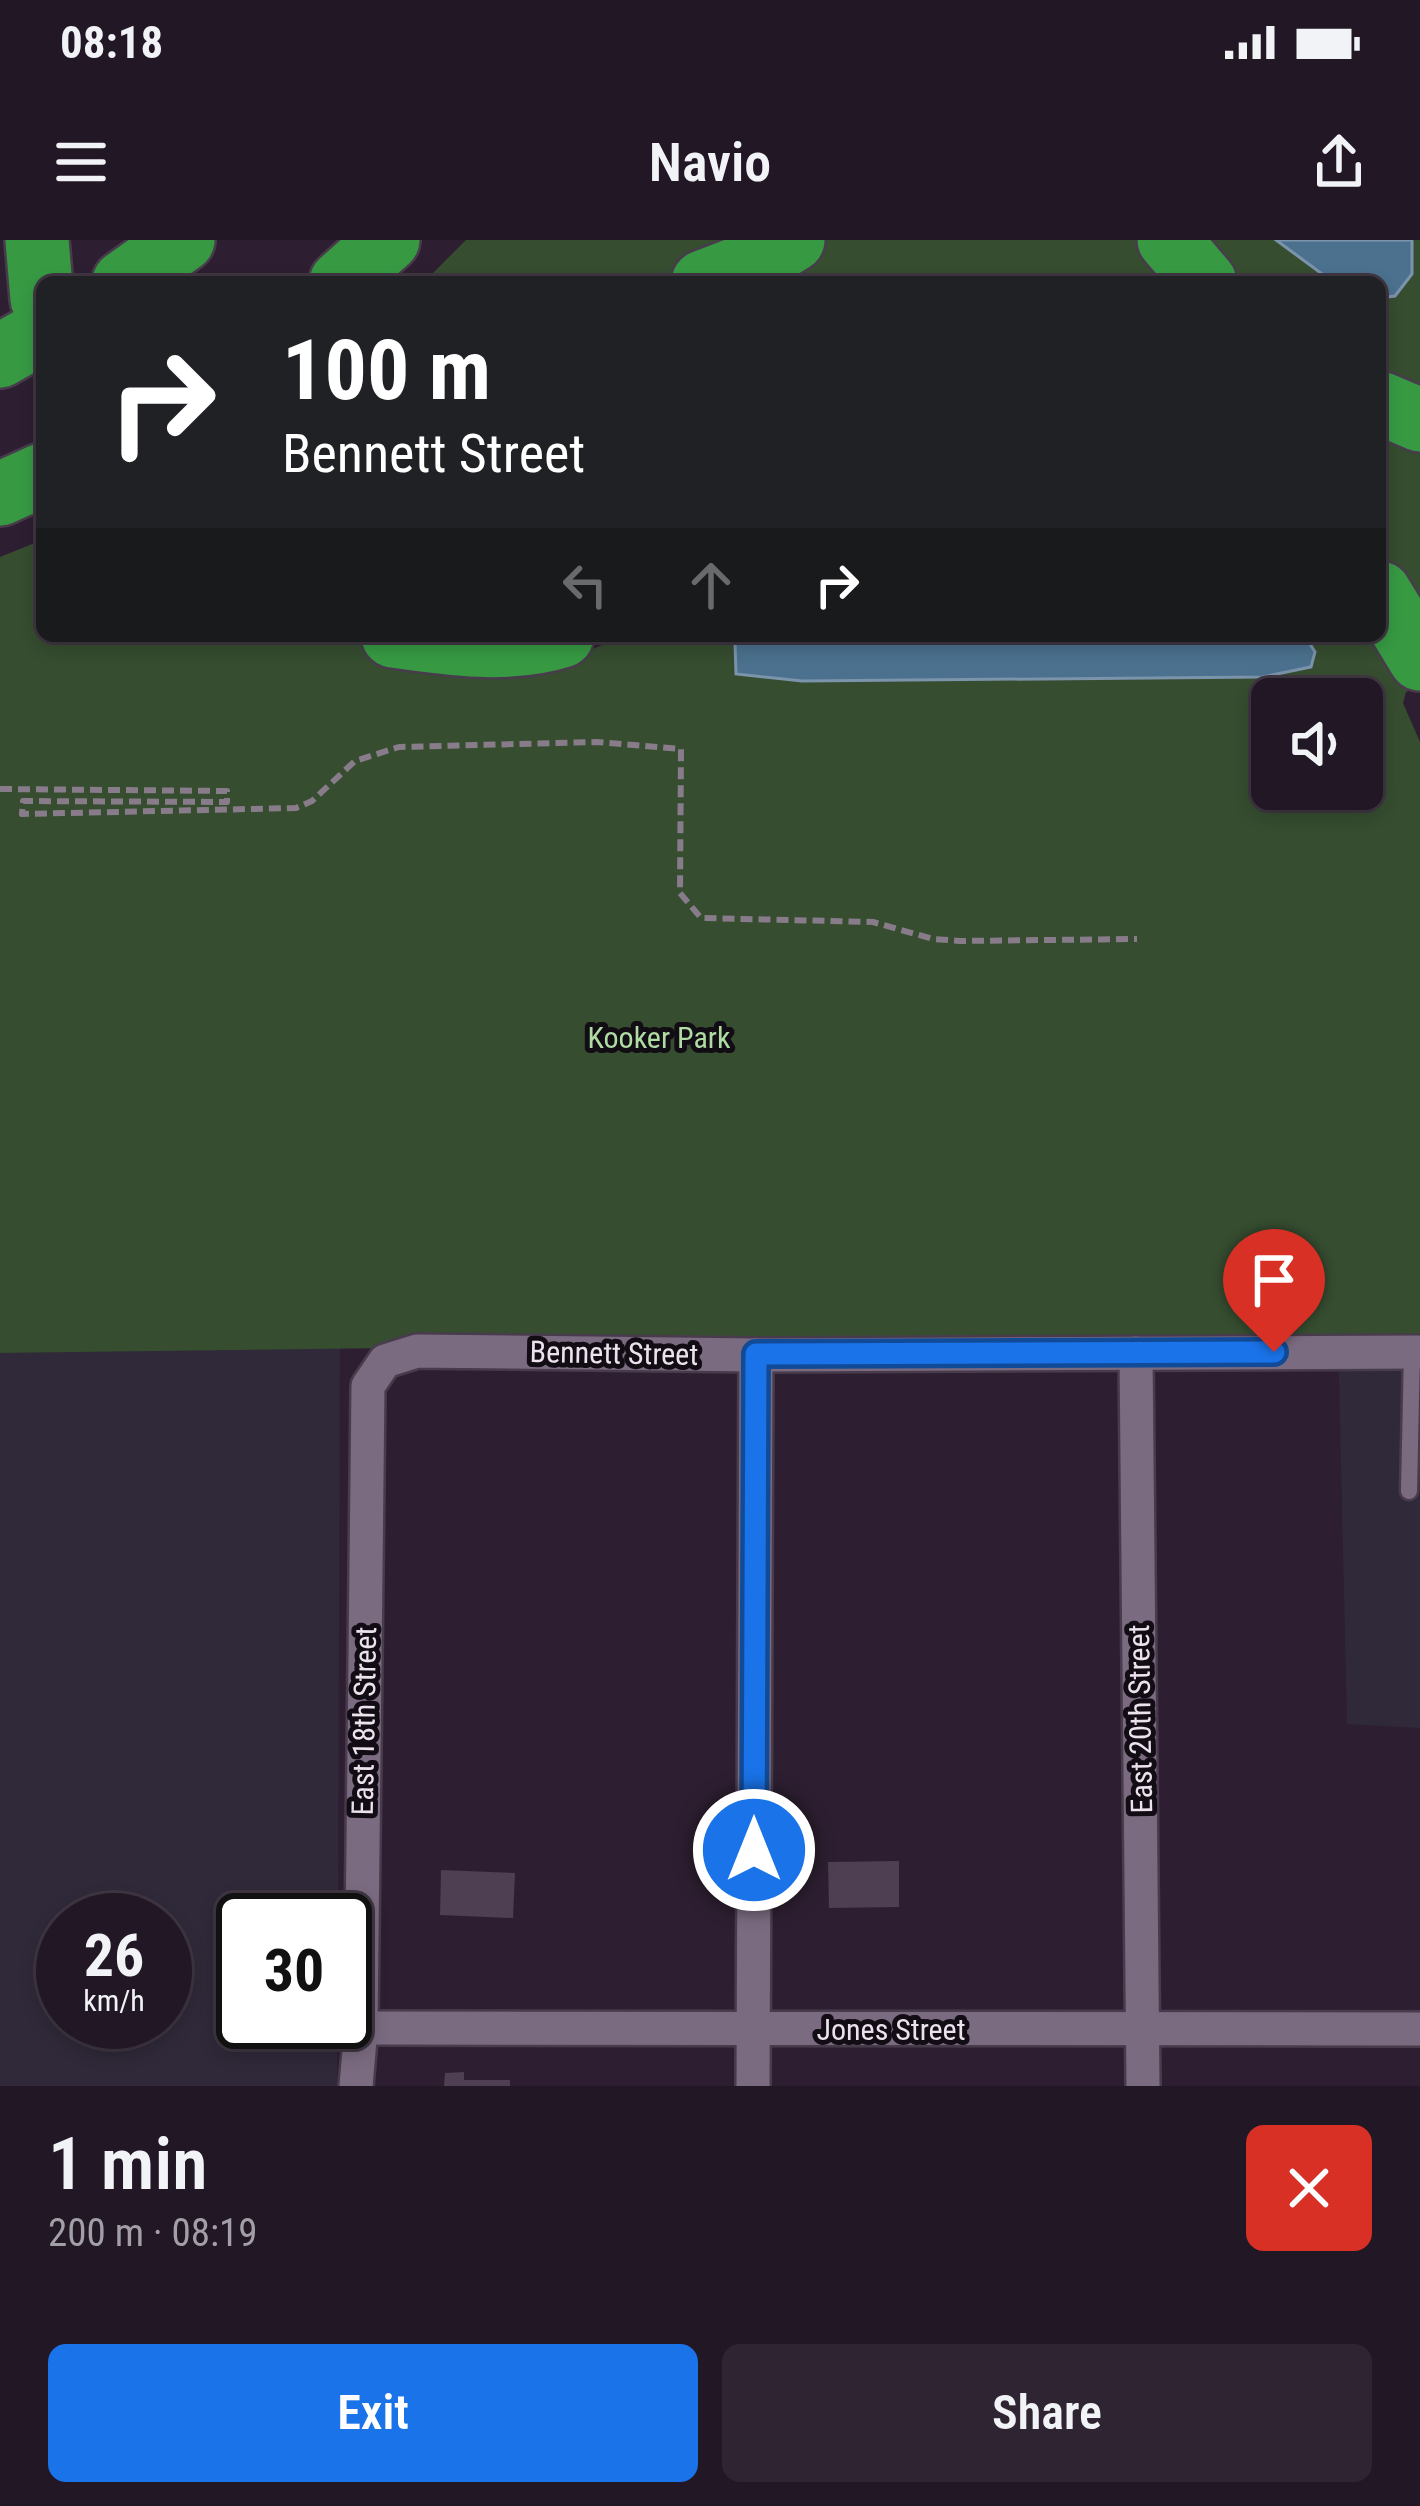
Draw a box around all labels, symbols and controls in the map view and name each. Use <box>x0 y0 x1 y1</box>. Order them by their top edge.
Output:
text: 08:18 <box>60 16 163 69</box>
icon: menu <box>48 129 114 195</box>
icon: share <box>1306 129 1372 195</box>
text: Navio <box>649 131 771 194</box>
text: 100 m <box>282 321 491 420</box>
icon: right <box>84 324 240 480</box>
text: Bennett Street <box>282 422 585 485</box>
icon: left <box>552 552 618 618</box>
icon: ahead <box>678 552 744 618</box>
icon: right <box>804 552 870 618</box>
map controls <box>1251 678 1383 810</box>
button: sound <box>1251 678 1383 810</box>
park label: Kooker Park <box>588 1020 731 1055</box>
pin <box>1223 1229 1325 1352</box>
icon: arrive <box>1241 1247 1307 1313</box>
street label: Bennett Street <box>529 1334 699 1372</box>
street label: East 20th Street <box>1121 1624 1159 1814</box>
street label: East 18th Street <box>345 1626 383 1816</box>
position arrow <box>691 1787 817 1913</box>
speed limit sign: 30 <box>216 1893 372 2049</box>
text: 26 <box>84 1920 144 1991</box>
text: km/h <box>83 1983 145 2018</box>
street label: Jones Street <box>816 2012 966 2047</box>
text: 1 min <box>48 2122 207 2207</box>
button: close <box>1246 2125 1372 2251</box>
text: 200 m · 08:19 <box>48 2210 258 2256</box>
button: Exit <box>48 2344 698 2482</box>
button: Share <box>722 2344 1372 2482</box>

